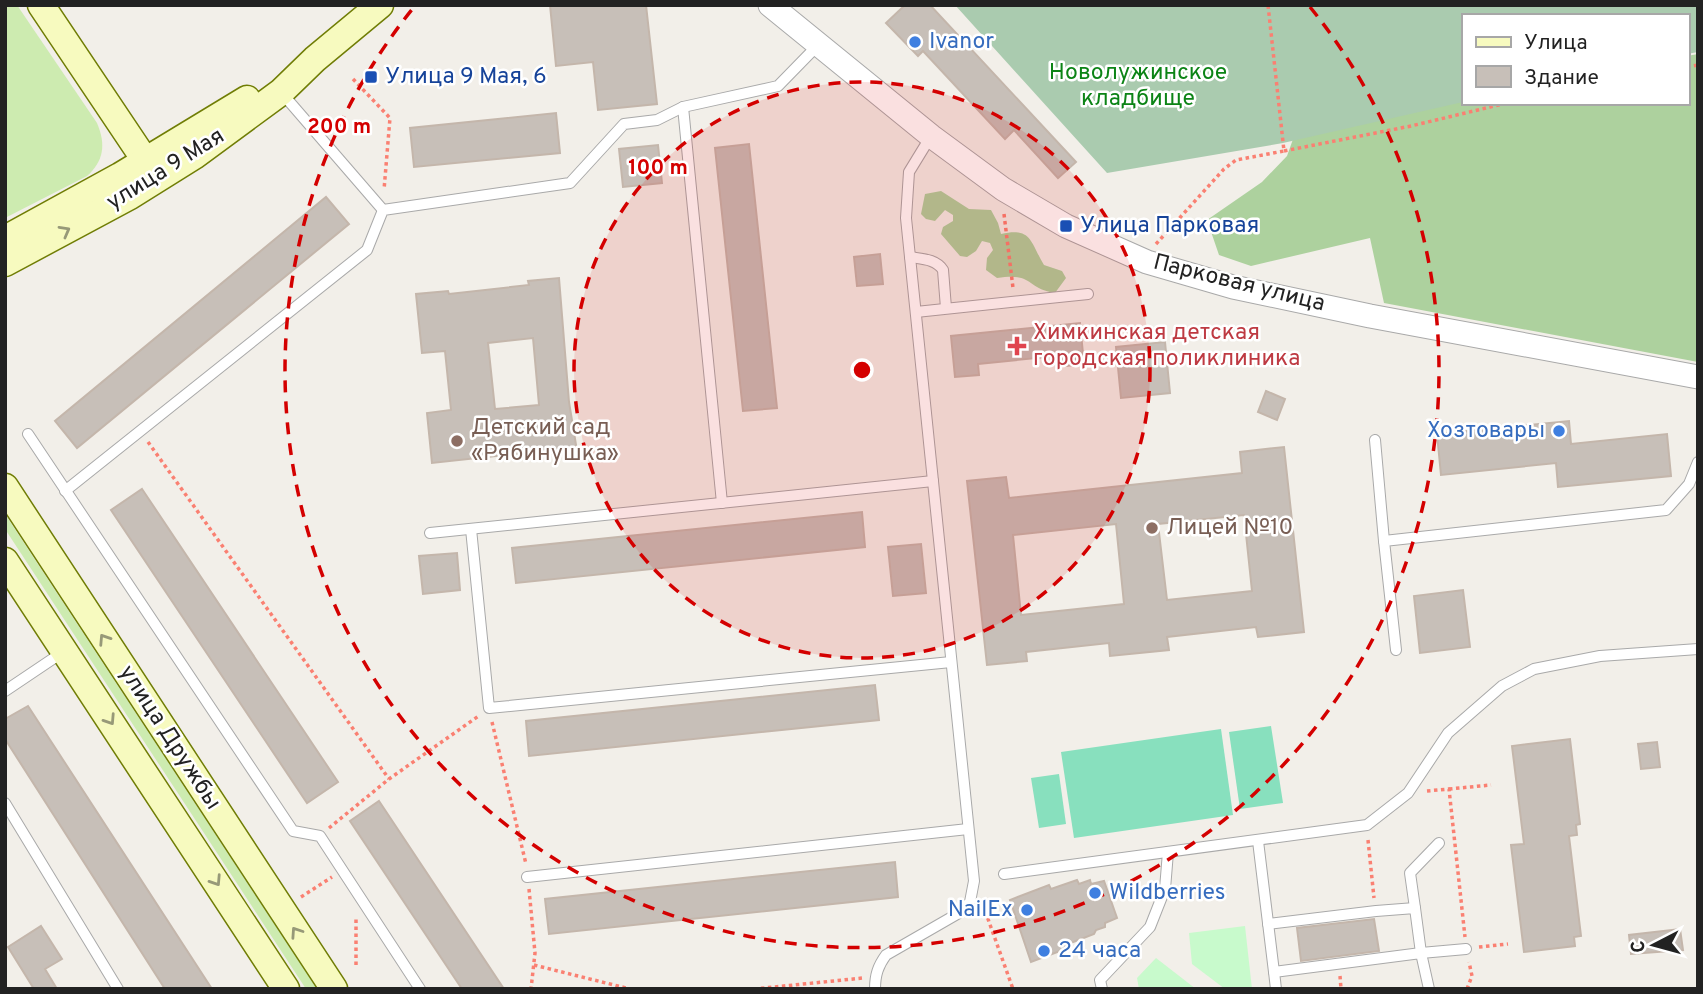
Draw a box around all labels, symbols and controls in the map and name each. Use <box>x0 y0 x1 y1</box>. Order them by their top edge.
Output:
legend <box>1462 14 1689 105</box>
place label: Ivanor <box>929 28 994 57</box>
text: Улица <box>1524 30 1588 57</box>
marker: Ivanor <box>907 34 923 50</box>
park label: Новолужинское кладбище <box>1049 59 1227 114</box>
place label: Улица 9 Мая, 6 <box>385 63 547 92</box>
text: Здание <box>1524 65 1599 92</box>
marker: Улица 9 Мая, 6 <box>363 69 379 85</box>
text: 200 m <box>307 114 371 141</box>
street label: улица 9 Мая <box>102 122 230 218</box>
text: 100 m <box>628 155 688 182</box>
place label: Улица Парковая <box>1080 212 1259 241</box>
marker: Улица Парковая <box>1058 218 1074 234</box>
one-way arrow <box>58 226 71 239</box>
street label: Парковая улица <box>1150 249 1328 319</box>
place label: Химкинская детская городская поликлиника <box>1033 319 1300 374</box>
marker: Химкинская детская городская поликлиника <box>1007 336 1027 356</box>
centre of rings <box>850 358 874 382</box>
place label: Детский сад «Рябинушка» <box>471 414 619 469</box>
place label: Хозтовары <box>1427 417 1545 446</box>
marker: Хозтовары <box>1551 423 1567 439</box>
marker: Детский сад «Рябинушка» <box>449 433 465 449</box>
place label: Лицей №10 <box>1166 514 1293 543</box>
marker: Лицей №10 <box>1144 520 1160 536</box>
one-way arrow <box>100 634 113 647</box>
street label: улица Дружбы <box>111 660 227 816</box>
one-way arrow <box>102 712 114 725</box>
one-way arrow <box>207 873 220 886</box>
place label: Wildberries <box>1109 879 1225 908</box>
marker: Wildberries <box>1087 885 1103 901</box>
place label: NailEx <box>948 896 1013 925</box>
marker: NailEx <box>1019 902 1035 918</box>
north arrow <box>1619 910 1689 980</box>
one-way arrow <box>292 927 304 940</box>
place label: 24 часа <box>1058 937 1141 966</box>
text: С <box>1627 939 1652 954</box>
marker: 24 часа <box>1036 943 1052 959</box>

